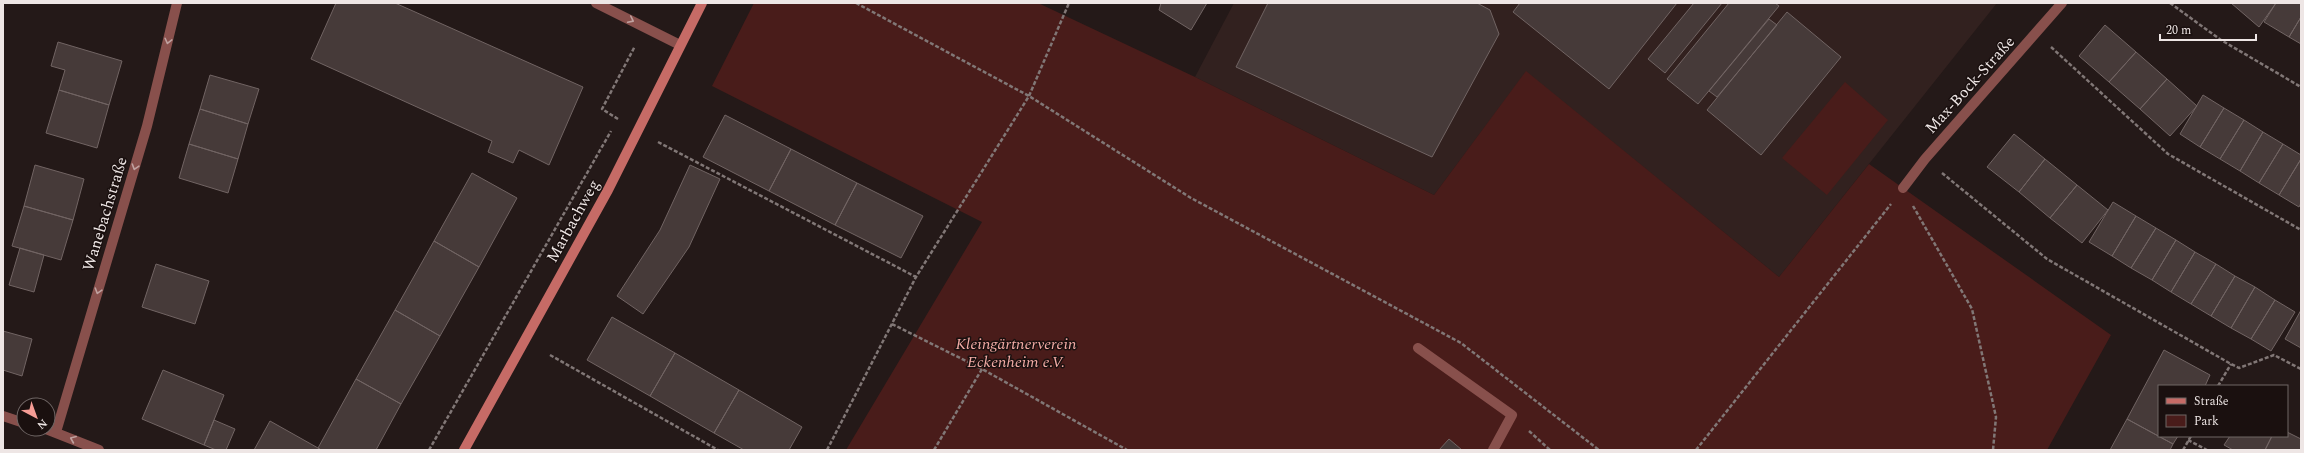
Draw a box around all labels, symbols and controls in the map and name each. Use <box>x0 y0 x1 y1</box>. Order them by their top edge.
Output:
one-way arrow <box>627 15 635 23</box>
scale bar <box>2160 16 2256 42</box>
text: 20 m <box>2166 21 2191 40</box>
street label: Max-Bock-Straße <box>1919 31 2021 139</box>
one-way arrow <box>164 37 173 44</box>
street label: Wanebachstraße <box>76 154 134 274</box>
one-way arrow <box>131 163 140 170</box>
street label: Marbachweg <box>540 175 606 267</box>
one-way arrow <box>94 287 103 294</box>
park label: Kleingärtnerverein Eckenheim e.V. <box>956 332 1077 374</box>
legend <box>2158 385 2288 437</box>
text: Straße <box>2194 392 2229 411</box>
north arrow <box>16 397 56 437</box>
text: Park <box>2194 412 2219 431</box>
text: N <box>33 415 51 434</box>
one-way arrow <box>69 436 77 444</box>

